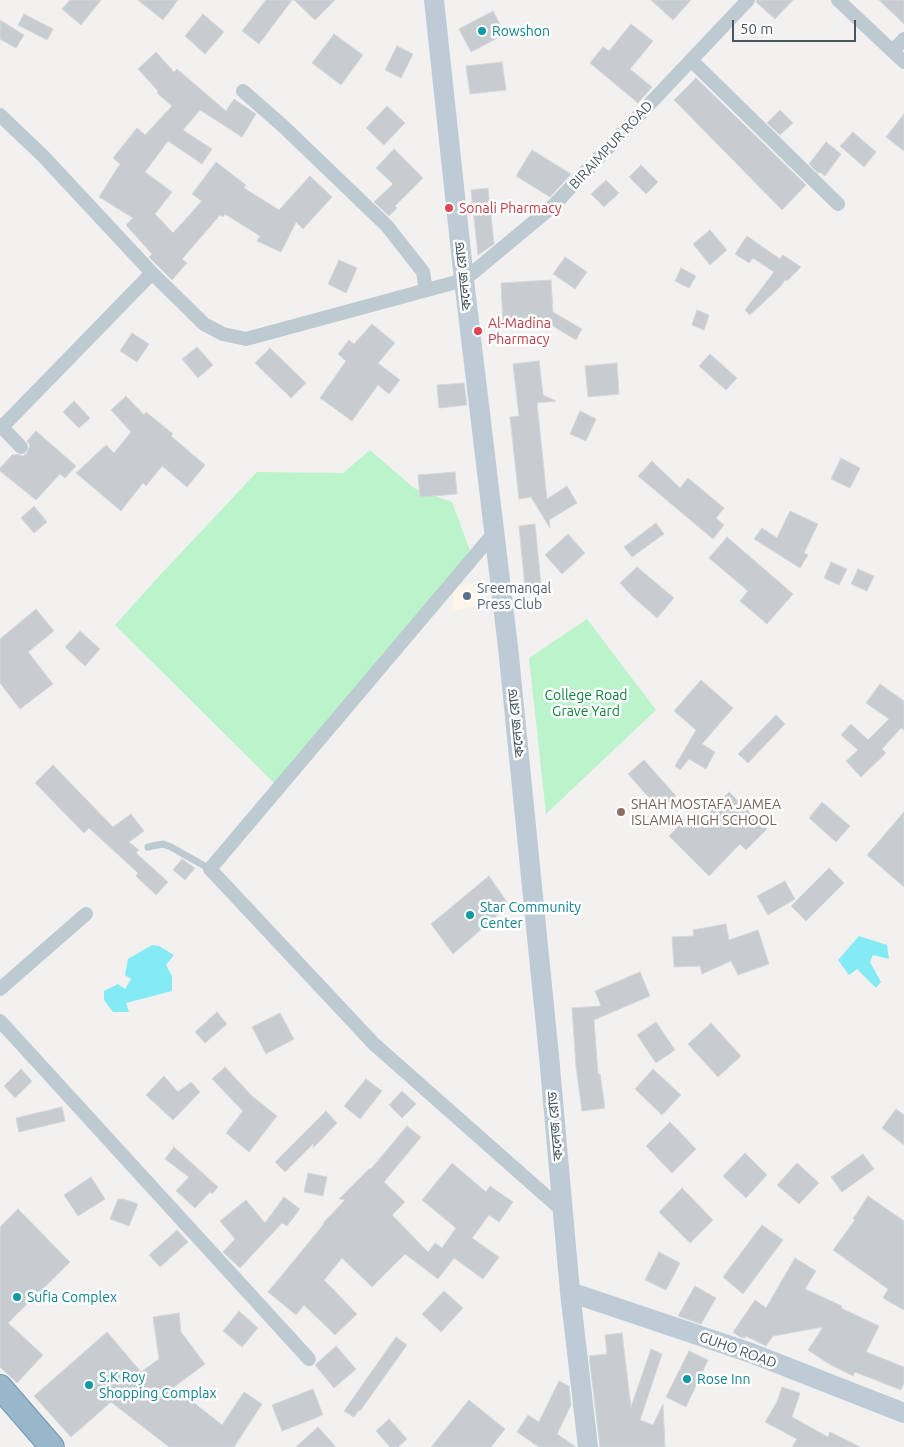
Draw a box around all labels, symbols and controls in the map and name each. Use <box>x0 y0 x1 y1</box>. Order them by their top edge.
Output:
scale bar <box>734 10 858 42</box>
text: 50 m <box>740 20 773 37</box>
place label: Rowshon <box>492 23 550 39</box>
marker: Rowshon <box>476 25 488 37</box>
street label: BIRAIMPUR ROAD <box>566 97 656 193</box>
place label: Sonali Pharmacy <box>459 200 562 216</box>
marker: Sonali Pharmacy <box>443 202 455 214</box>
street label: কলেজ রোড <box>451 241 475 311</box>
place label: Al-Madina Pharmacy <box>488 315 551 348</box>
marker: Al-Madina Pharmacy <box>472 325 484 337</box>
place label: Sreemangal Press Club <box>477 580 551 612</box>
marker: Sreemangal Press Club <box>461 590 473 602</box>
park label: College Road Grave Yard <box>544 687 628 720</box>
street label: কলেজ রোড <box>504 688 528 758</box>
place label: SHAH MOSTAFA JAMEA ISLAMIA HIGH SCHOOL <box>631 796 781 829</box>
marker: SHAH MOSTAFA JAMEA ISLAMIA HIGH SCHOOL <box>615 806 627 818</box>
place label: Star Community Center <box>480 899 581 932</box>
marker: Star Community Center <box>464 909 476 921</box>
street label: কলেজ রোড <box>544 1091 566 1161</box>
place label: Sufia Complex <box>27 1289 117 1305</box>
marker: Sufia Complex <box>11 1291 23 1303</box>
street label: GUHO ROAD <box>697 1328 779 1372</box>
place label: S.K Roy Shopping Complax <box>99 1369 217 1401</box>
place label: Rose Inn <box>697 1371 750 1387</box>
marker: Rose Inn <box>681 1373 693 1385</box>
marker: S.K Roy Shopping Complax <box>83 1379 95 1391</box>

